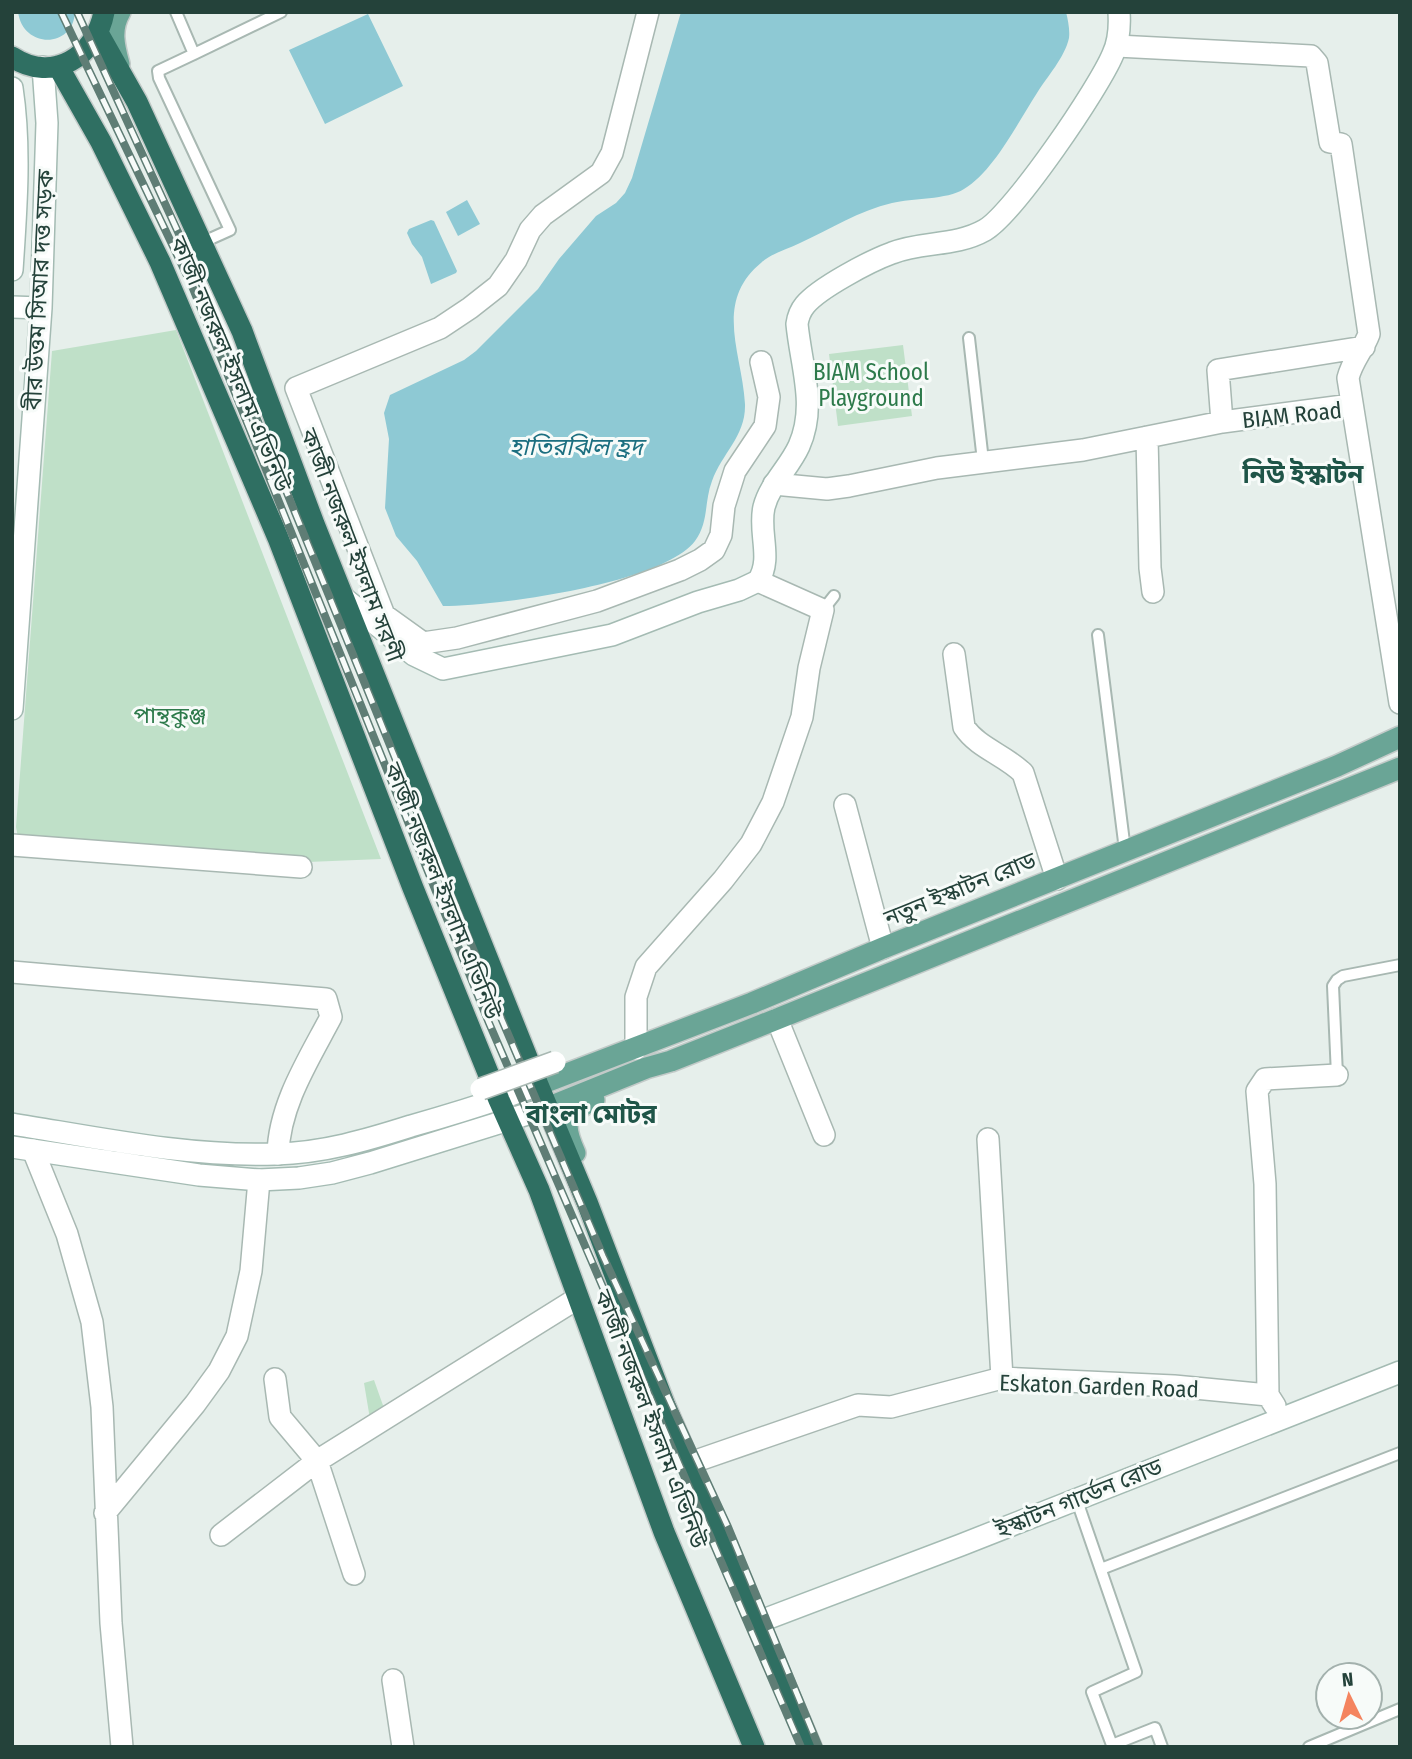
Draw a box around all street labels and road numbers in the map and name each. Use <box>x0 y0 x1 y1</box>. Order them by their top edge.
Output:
street label: বীর উত্তম সিআর দত্ত সড়ক <box>19 168 59 412</box>
street label: কাজী নজরুল ইসলাম এভিনিউ <box>164 231 298 496</box>
street label: BIAM Road <box>1241 396 1343 434</box>
street label: কাজী নজরুল ইসলাম সরণী <box>294 424 410 666</box>
street label: কাজী নজরুল ইসলাম এভিনিউ <box>378 758 508 1024</box>
street label: নতুন ইস্কাটন রোড <box>879 846 1041 933</box>
street label: কাজী নজরুল ইসলাম এভিনিউ <box>588 1285 713 1553</box>
street label: Eskaton Garden Road <box>999 1369 1199 1403</box>
street label: ইস্কাটন গার্ডেন রোড <box>991 1452 1167 1544</box>

